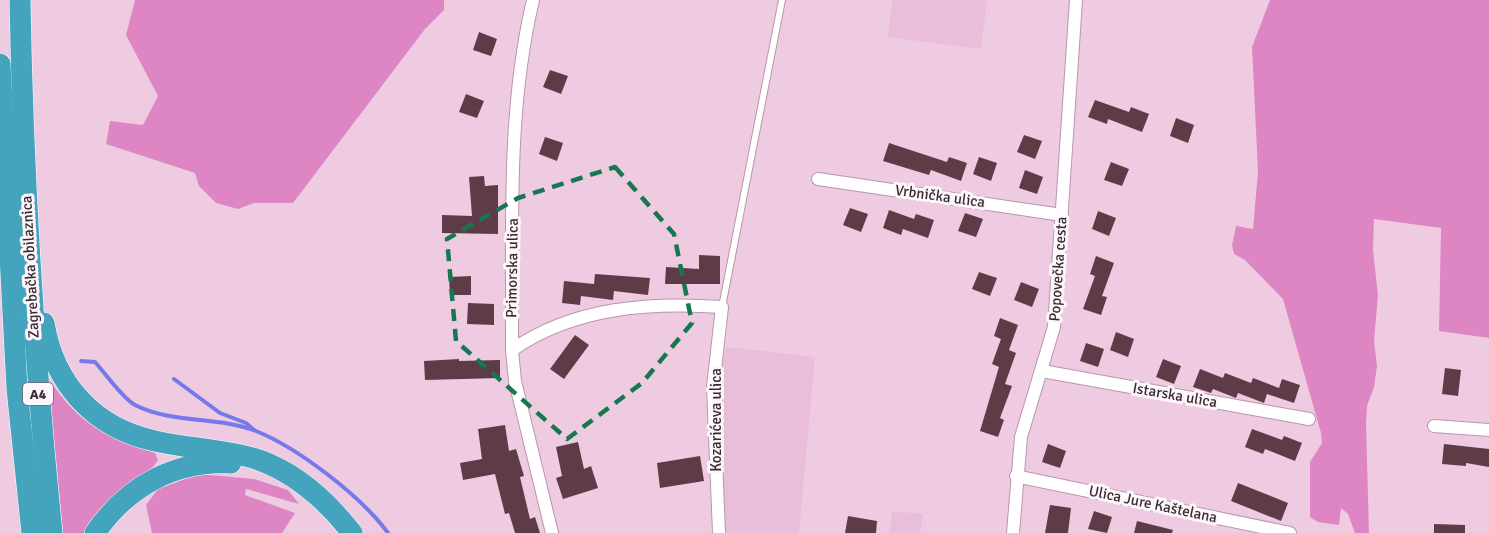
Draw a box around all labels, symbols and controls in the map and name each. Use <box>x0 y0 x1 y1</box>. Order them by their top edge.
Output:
street label: Vrbnička ulica <box>894 181 986 211</box>
street label: Zagrebačka obilaznica <box>17 195 43 339</box>
street label: Popovečka cesta <box>1045 216 1071 322</box>
street label: Primorska ulica <box>502 218 522 318</box>
street label: Kozarićeva ulica <box>707 368 725 472</box>
street label: Istarska ulica <box>1131 379 1219 411</box>
road number: A4 <box>23 383 53 405</box>
street label: Ulica Jure Kaštelana <box>1087 482 1219 526</box>

